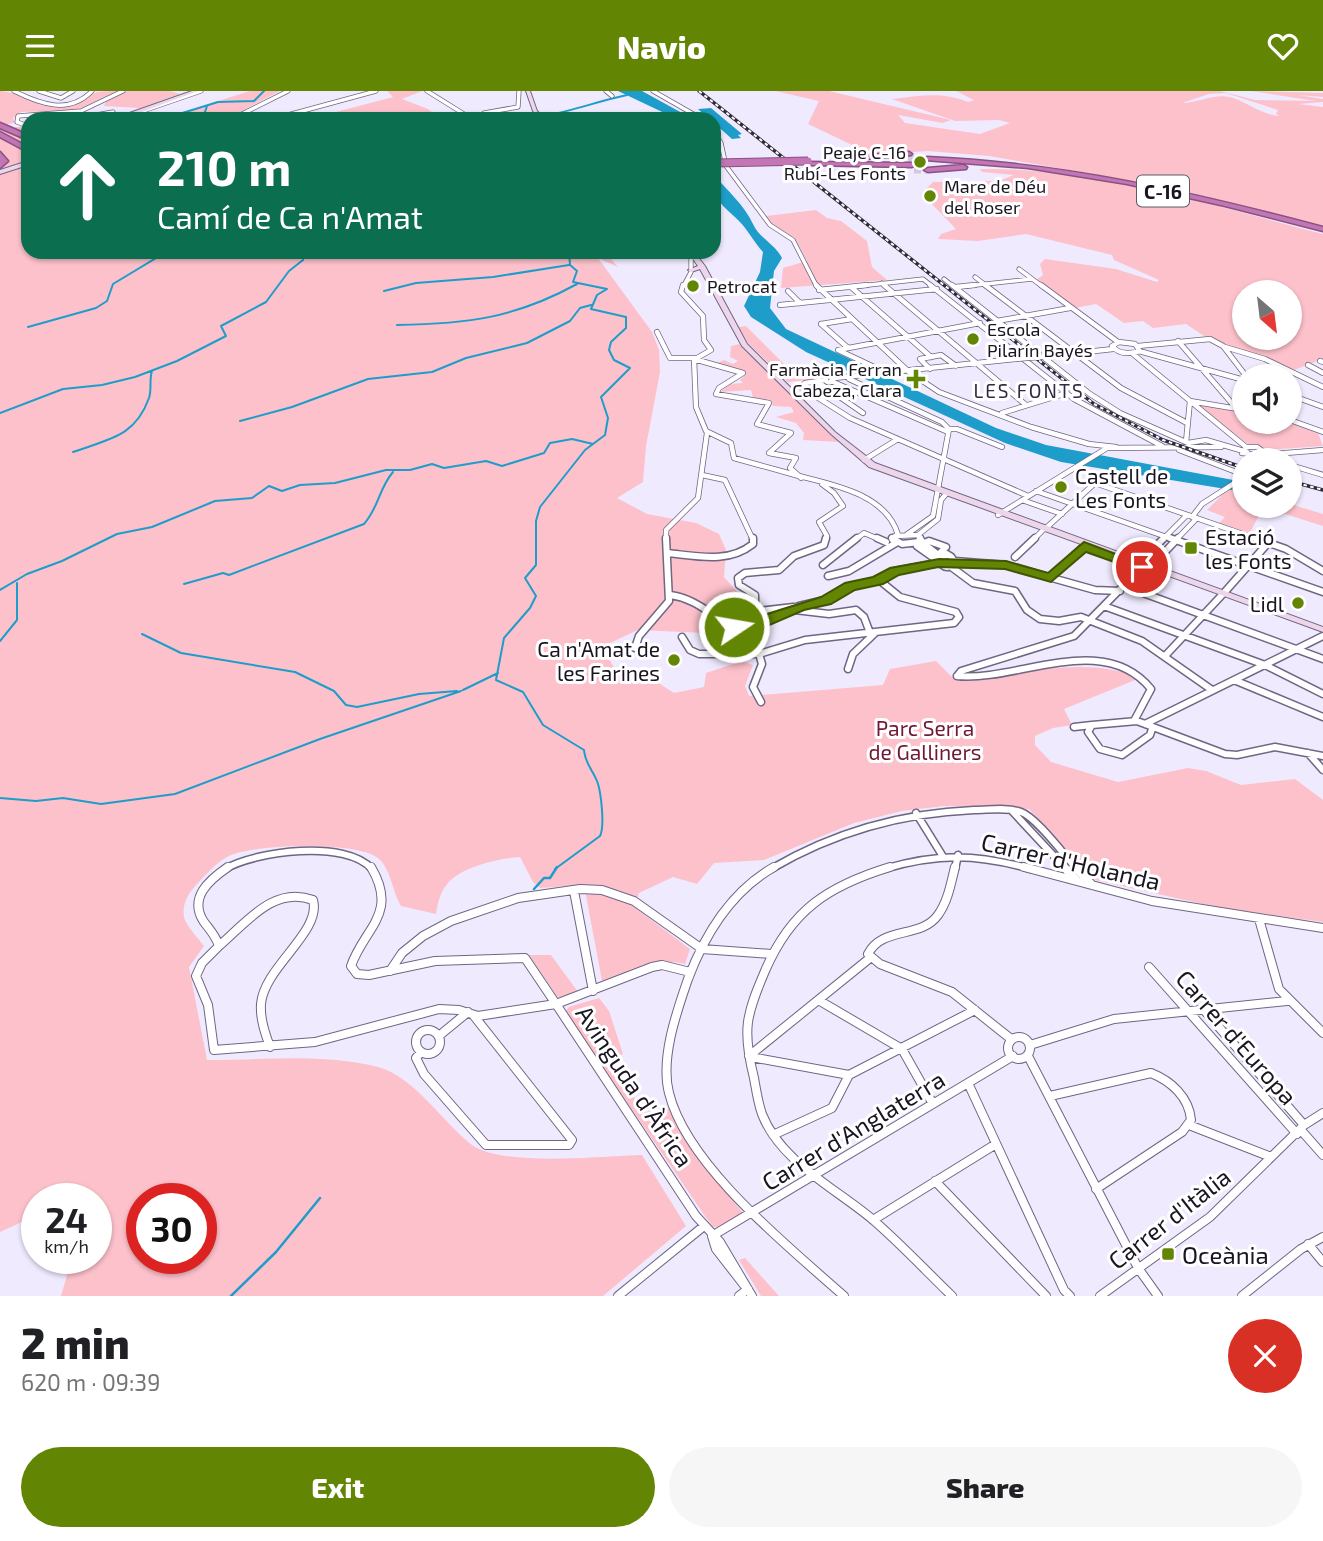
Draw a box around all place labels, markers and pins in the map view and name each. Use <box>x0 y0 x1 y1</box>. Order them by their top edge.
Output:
place label: Peaje C-16 Rubí-Les Fonts <box>784 141 906 184</box>
marker: Peaje C-16 Rubí-Les Fonts <box>912 154 928 170</box>
place label: Mare de Déu del Roser <box>944 175 1046 218</box>
marker: Mare de Déu del Roser <box>922 188 938 204</box>
place label: Petrocat <box>707 275 777 297</box>
marker: Petrocat <box>685 278 701 294</box>
place label: Escola Pilarín Bayés <box>987 318 1093 361</box>
marker: Escola Pilarín Bayés <box>965 331 981 347</box>
place label: Farmàcia Ferran Cabeza, Clara <box>769 358 902 401</box>
marker: Farmàcia Ferran Cabeza, Clara <box>908 371 924 387</box>
place label: Castell de Les Fonts <box>1075 463 1168 512</box>
marker: Castell de Les Fonts <box>1053 479 1069 495</box>
place label: Estació les Fonts <box>1205 524 1292 573</box>
pin <box>1112 537 1172 597</box>
marker: Estació les Fonts <box>1183 540 1199 556</box>
place label: Lidl <box>1250 591 1285 616</box>
marker: Lidl <box>1290 595 1306 611</box>
place label: Ca n'Amat de les Farines <box>537 636 660 685</box>
marker: Ca n'Amat de les Farines <box>666 652 682 668</box>
place label: Oceània <box>1182 1240 1269 1269</box>
marker: Oceània <box>1160 1246 1176 1262</box>

